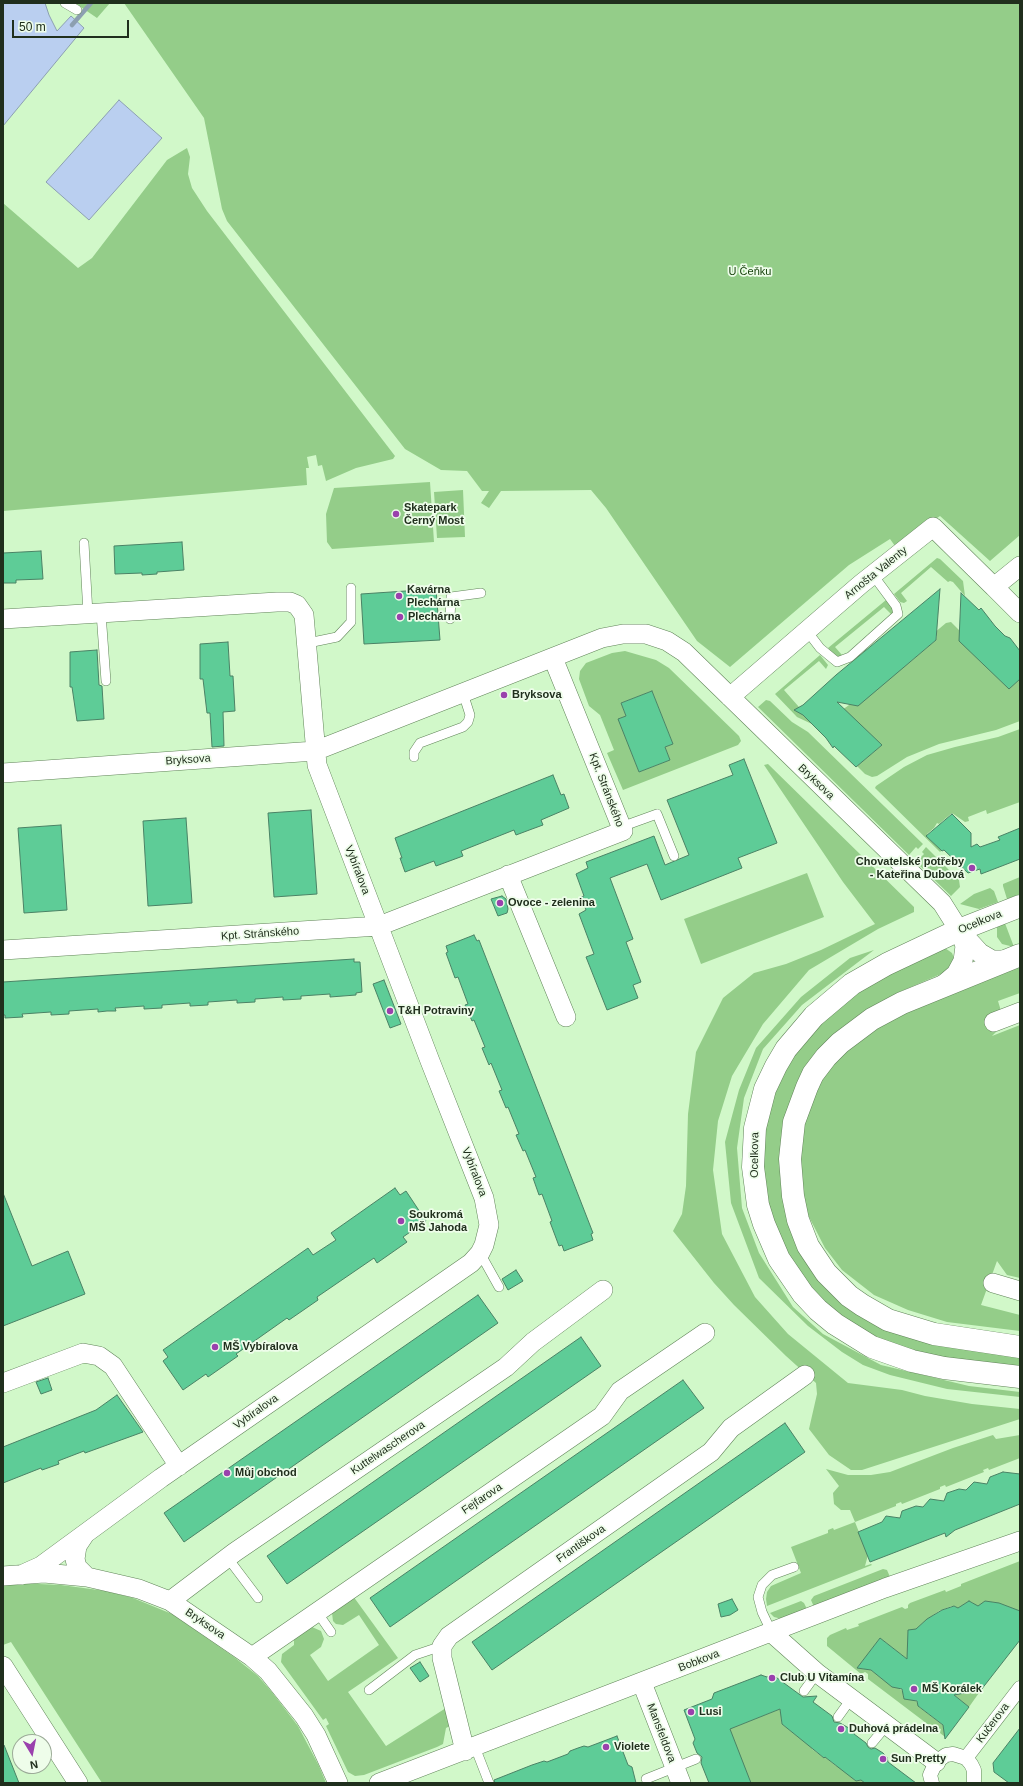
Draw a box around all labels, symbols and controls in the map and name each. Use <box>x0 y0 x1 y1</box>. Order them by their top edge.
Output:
scale bar <box>14 12 131 38</box>
text: 50 m <box>19 20 46 34</box>
park label: U Čeňku <box>729 265 771 279</box>
place label: Skatepark Černý Most <box>404 501 464 527</box>
marker: Skatepark Černý Most <box>391 509 401 519</box>
street label: Arnošta Valenty <box>842 544 910 602</box>
place label: Kavárna Plechárna <box>407 583 460 609</box>
marker: Kavárna Plechárna <box>394 591 404 601</box>
place label: Plechárna <box>408 610 461 624</box>
marker: Plechárna <box>395 612 405 622</box>
place label: Bryksova <box>512 688 562 702</box>
marker: Bryksova <box>499 690 509 700</box>
street label: Kpt. Stránského <box>586 751 626 829</box>
street label: Bryksova <box>165 752 211 768</box>
street label: Bryksova <box>795 762 837 802</box>
street label: Vybíralova <box>342 844 372 896</box>
place label: Chovatelské potřeby - Kateřina Dubová <box>856 855 964 881</box>
marker: Chovatelské potřeby - Kateřina Dubová <box>967 863 977 873</box>
place label: Ovoce - zelenina <box>508 896 595 910</box>
marker: Ovoce - zelenina <box>495 898 505 908</box>
street label: Ocelkova <box>956 907 1004 937</box>
street label: Kpt. Stránského <box>221 925 299 943</box>
place label: T&H Potraviny <box>398 1004 474 1018</box>
marker: T&H Potraviny <box>385 1006 395 1016</box>
street label: Ocelkova <box>748 1132 762 1178</box>
street label: Vybíralova <box>459 1146 489 1198</box>
place label: Soukromá MŠ Jahoda <box>409 1208 467 1234</box>
marker: Soukromá MŠ Jahoda <box>396 1216 406 1226</box>
place label: MŠ Vybíralova <box>223 1340 298 1354</box>
marker: MŠ Vybíralova <box>210 1342 220 1352</box>
street label: Vybíralova <box>231 1392 281 1432</box>
street label: Kuttelwascherova <box>348 1418 428 1478</box>
place label: Můj obchod <box>235 1466 297 1480</box>
marker: Můj obchod <box>222 1468 232 1478</box>
street label: Fejfarova <box>459 1481 505 1517</box>
street label: Františkova <box>554 1522 608 1566</box>
street label: Bryksova <box>183 1606 227 1642</box>
street label: Bobkova <box>677 1647 721 1675</box>
place label: Club U Vitamína <box>780 1671 864 1685</box>
marker: Club U Vitamína <box>767 1673 777 1683</box>
place label: MŠ Korálek <box>922 1682 982 1696</box>
marker: MŠ Korálek <box>909 1684 919 1694</box>
street label: Kučerova <box>974 1700 1012 1746</box>
street label: Mansfeldova <box>644 1702 678 1764</box>
place label: Lusi <box>699 1705 722 1719</box>
marker: Lusi <box>686 1707 696 1717</box>
place label: Duhová prádelna <box>849 1722 938 1736</box>
marker: Duhová prádelna <box>836 1724 846 1734</box>
north arrow <box>12 1734 52 1774</box>
place label: Violete <box>614 1740 650 1754</box>
marker: Violete <box>601 1742 611 1752</box>
place label: Sun Pretty <box>891 1752 946 1766</box>
marker: Sun Pretty <box>878 1754 888 1764</box>
text: N <box>29 1758 39 1771</box>

